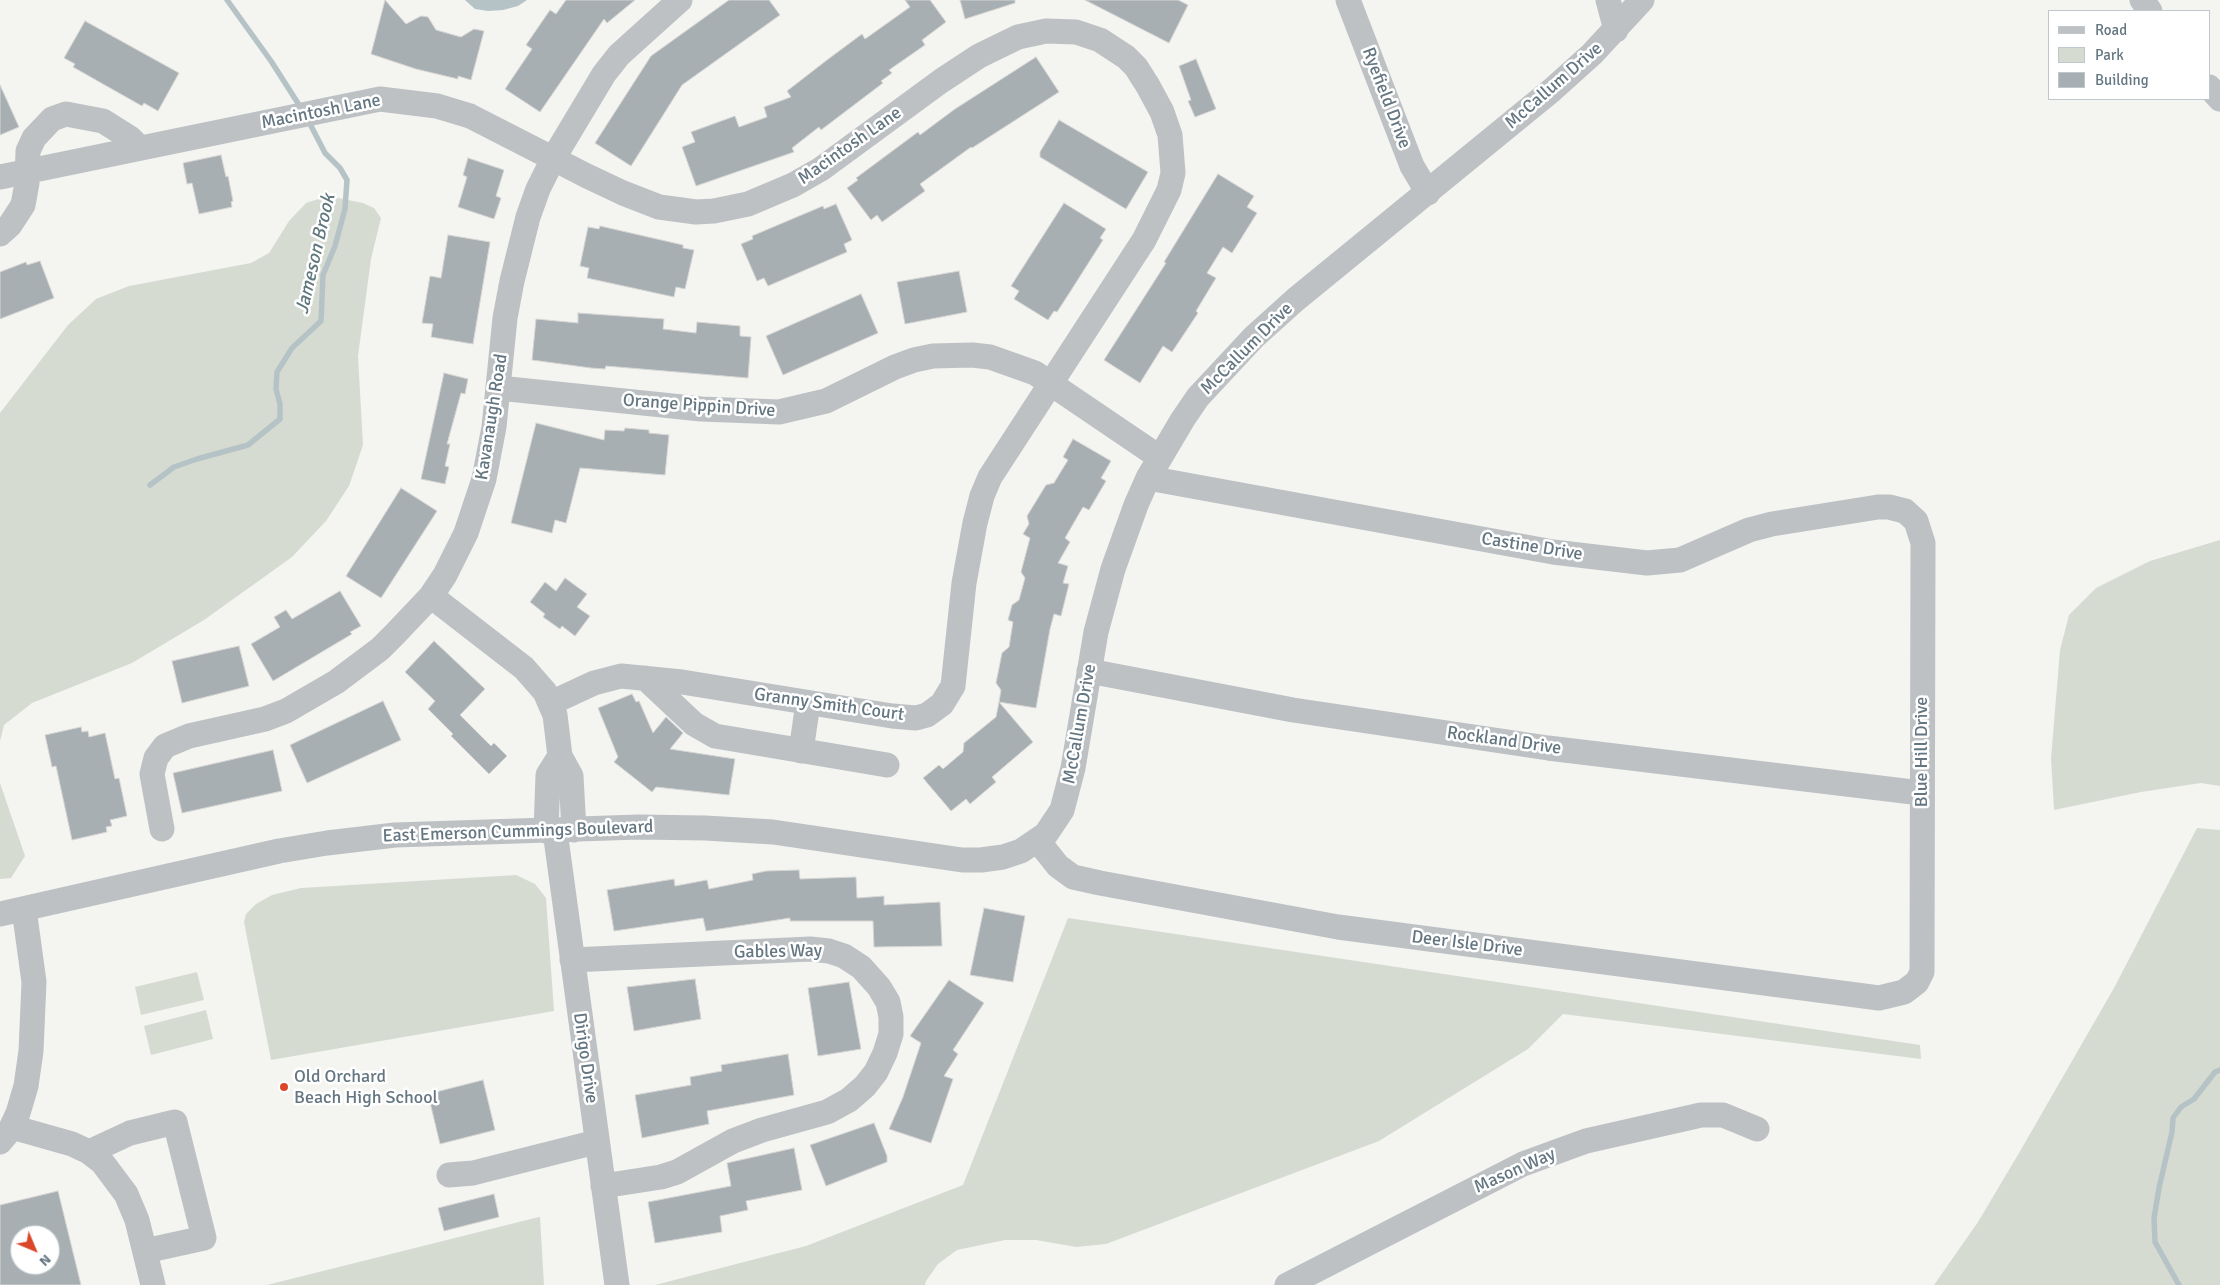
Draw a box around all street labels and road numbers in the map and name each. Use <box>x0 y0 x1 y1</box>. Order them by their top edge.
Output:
street label: McCallum Drive <box>1501 38 1607 134</box>
street label: Ryefield Drive <box>1357 44 1415 152</box>
street label: Macintosh Lane <box>259 90 383 134</box>
street label: Macintosh Lane <box>794 102 906 190</box>
street label: McCallum Drive <box>1196 298 1298 400</box>
street label: Kavanaugh Road <box>471 352 513 482</box>
street label: Orange Pippin Drive <box>622 390 776 422</box>
street label: Castine Drive <box>1480 528 1584 566</box>
street label: McCallum Drive <box>1059 662 1101 786</box>
street label: Granny Smith Court <box>753 684 905 726</box>
street label: Blue Hill Drive <box>1911 697 1933 807</box>
street label: Rockland Drive <box>1445 722 1563 760</box>
street label: East Emerson Cummings Boulevard <box>382 816 654 848</box>
street label: Deer Isle Drive <box>1410 926 1524 962</box>
street label: Gables Way <box>734 940 822 964</box>
street label: Dirigo Drive <box>568 1011 602 1105</box>
street label: Mason Way <box>1471 1144 1559 1198</box>

